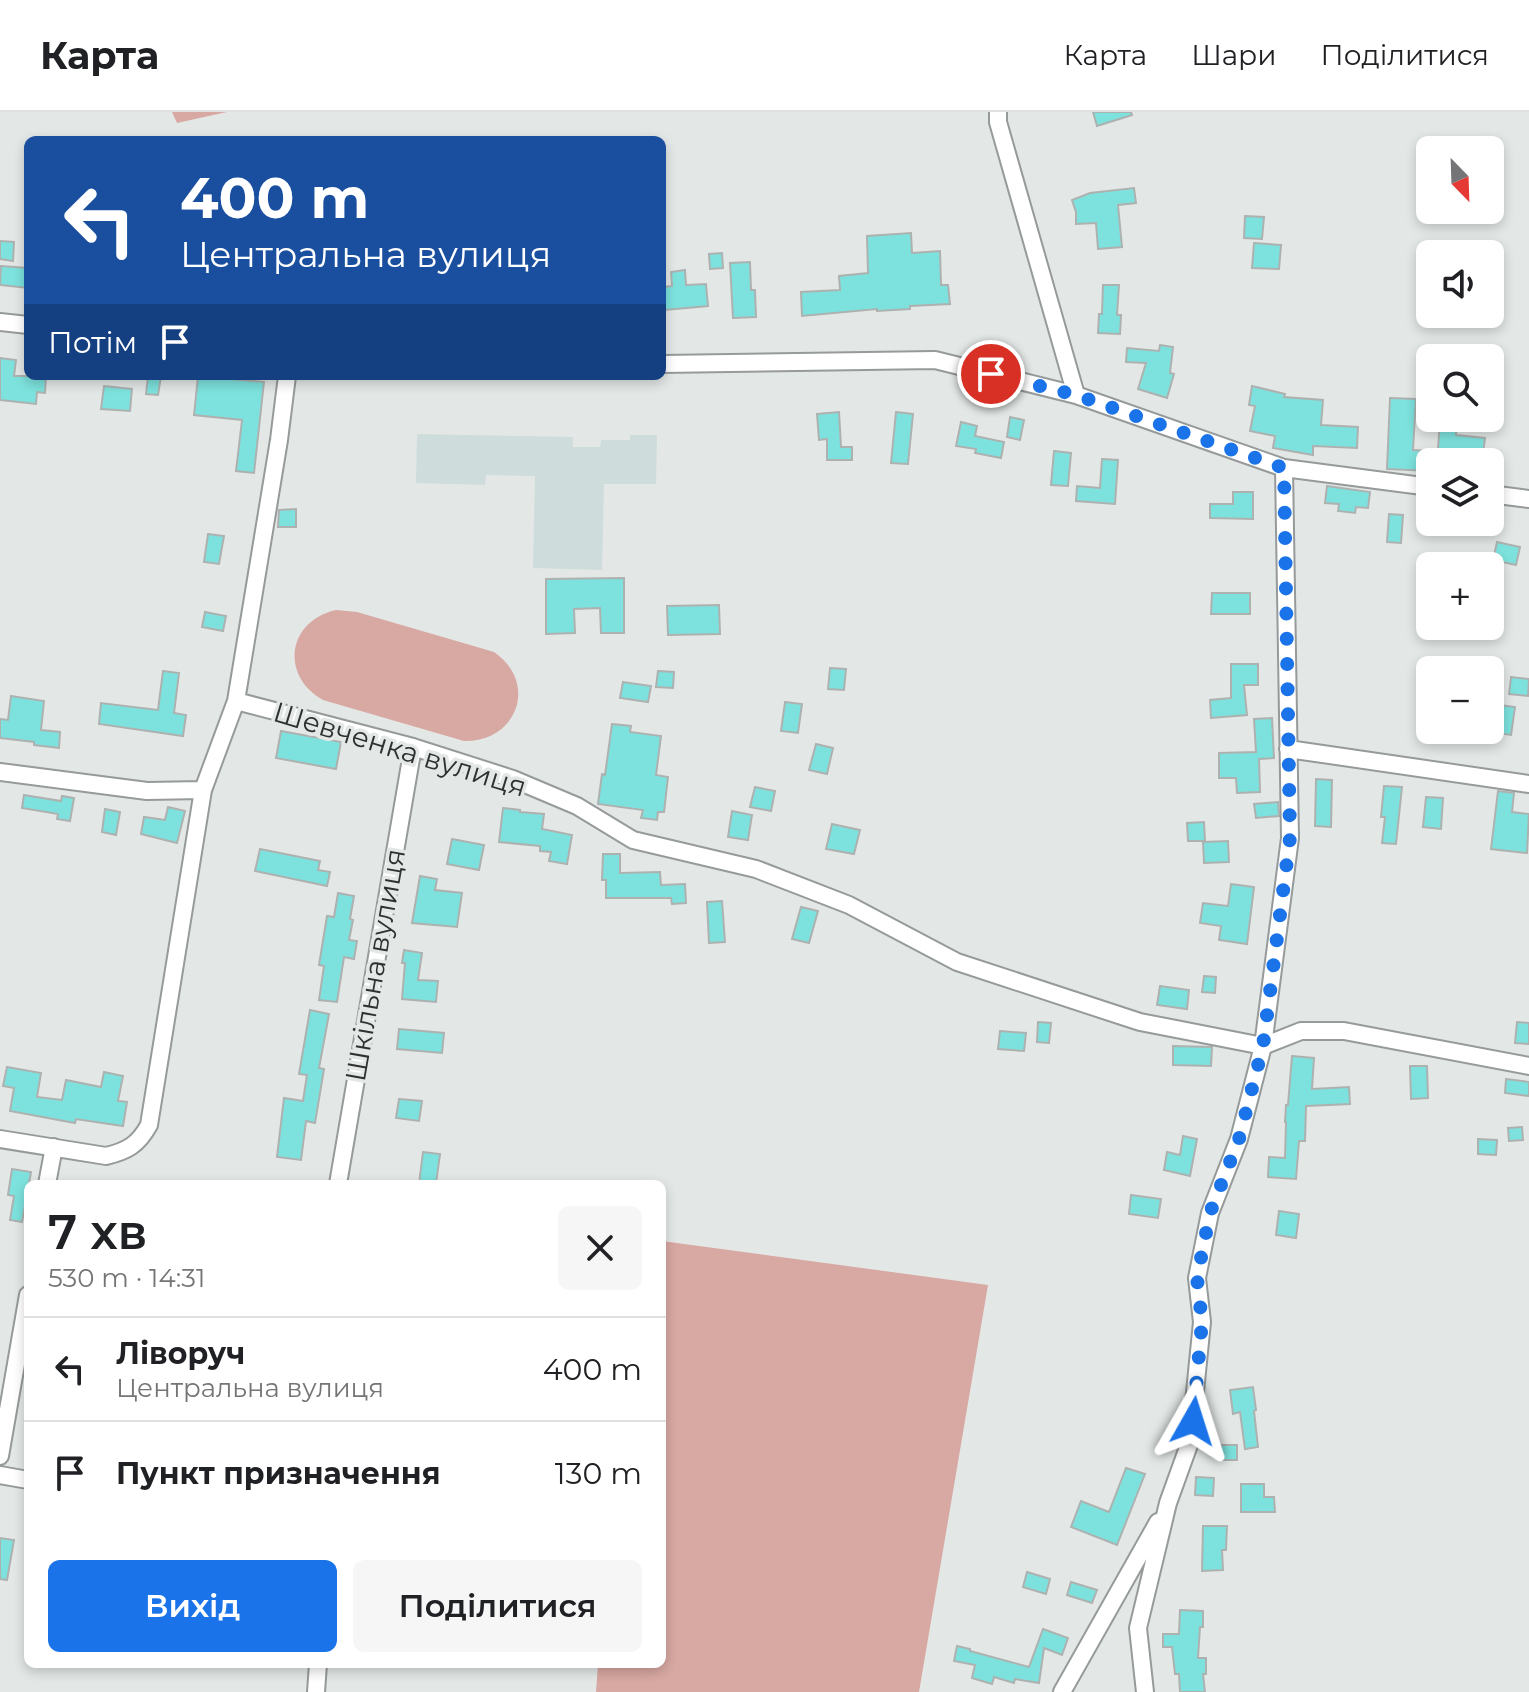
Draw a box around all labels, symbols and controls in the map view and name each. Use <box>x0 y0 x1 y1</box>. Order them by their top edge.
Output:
text: Карта <box>40 32 159 79</box>
text: Карта <box>1063 38 1147 72</box>
text: Шари <box>1191 38 1277 72</box>
text: Поділитися <box>1321 38 1489 72</box>
north arrow <box>1416 136 1504 224</box>
map controls <box>1416 136 1504 744</box>
text: 400 m <box>180 164 369 232</box>
icon: left <box>48 168 152 272</box>
text: Центральна вулиця <box>180 232 551 276</box>
button: sound <box>1416 240 1504 328</box>
icon: arrive <box>153 320 197 364</box>
text: Потім <box>48 324 137 361</box>
pin <box>957 340 1025 408</box>
button: search <box>1416 344 1504 432</box>
icon: arrive <box>969 352 1013 396</box>
button: layers <box>1416 448 1504 536</box>
button: + <box>1416 552 1504 640</box>
button: − <box>1416 656 1504 744</box>
street label: Шевченка вулиця <box>269 694 531 804</box>
street label: Шкільна вулиця <box>338 846 412 1084</box>
text: 7 хв <box>48 1203 147 1261</box>
button: close <box>558 1206 642 1290</box>
text: 530 m · 14:31 <box>48 1262 205 1294</box>
text: Ліворуч <box>116 1335 245 1372</box>
icon: left <box>48 1347 92 1391</box>
text: 400 m <box>543 1351 642 1388</box>
text: Центральна вулиця <box>116 1372 384 1404</box>
position arrow <box>1151 1379 1235 1463</box>
icon: arrive <box>48 1451 92 1495</box>
text: Пункт призначення <box>116 1455 441 1492</box>
text: 130 m <box>555 1455 642 1492</box>
button: Вихід <box>48 1560 337 1652</box>
button: Поділитися <box>353 1560 642 1652</box>

